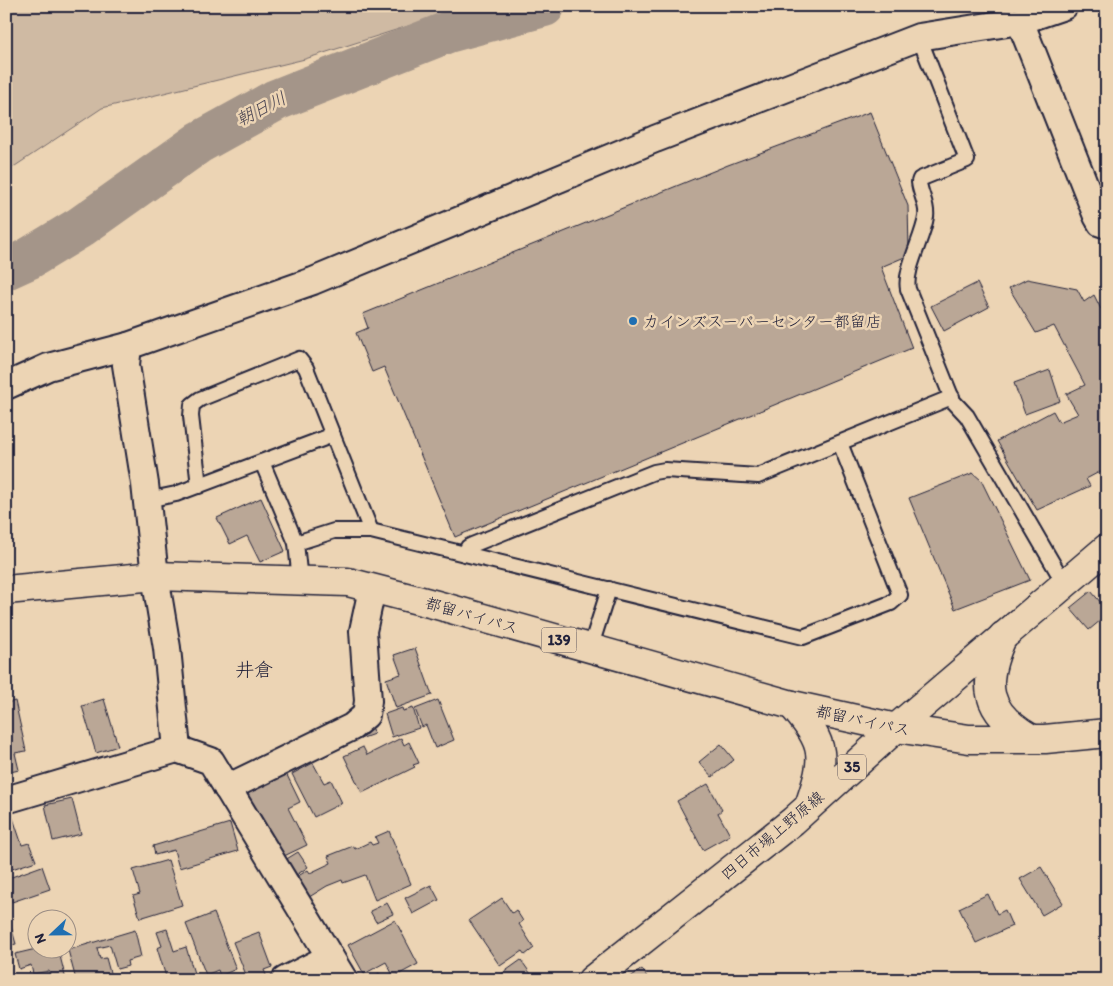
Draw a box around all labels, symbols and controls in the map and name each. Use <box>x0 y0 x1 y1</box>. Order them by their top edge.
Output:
water label: 朝日川 <box>232 87 290 131</box>
place label: カインズスーパーセンター都留店 <box>643 312 882 331</box>
marker: カインズスーパーセンター都留店 <box>627 315 639 327</box>
street label: 都留バイパス <box>423 593 520 638</box>
road number: 139 <box>542 628 576 652</box>
district label: 井倉 <box>235 658 273 681</box>
street label: 都留バイパス <box>814 701 912 740</box>
road number: 35 <box>838 754 866 780</box>
street label: 四日市場上野原線 <box>717 787 827 884</box>
north arrow <box>28 908 78 958</box>
text: N <box>31 931 50 946</box>

